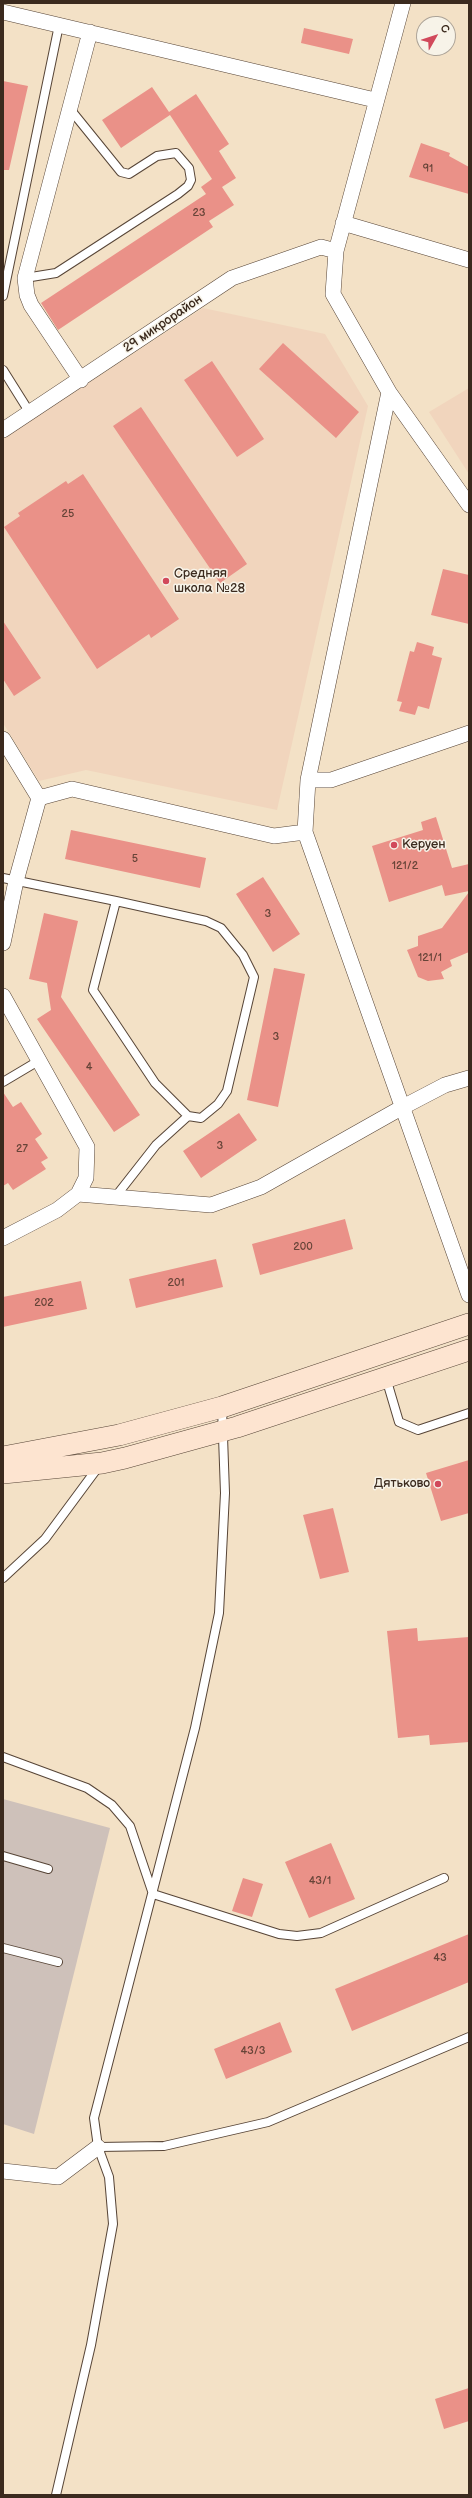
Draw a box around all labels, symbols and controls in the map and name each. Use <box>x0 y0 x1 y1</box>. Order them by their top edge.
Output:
north arrow <box>416 16 456 56</box>
text: С <box>437 22 452 36</box>
house number: 91 <box>423 162 433 176</box>
house number: 23 <box>192 206 206 220</box>
street label: 29 микрорайон <box>120 292 206 356</box>
house number: 25 <box>62 507 74 521</box>
place label: Средняя школа №28 <box>174 566 245 597</box>
marker: Средняя школа №28 <box>161 576 171 586</box>
place label: Керуен <box>402 837 446 853</box>
marker: Керуен <box>389 840 399 850</box>
house number: 5 <box>132 852 138 866</box>
house number: 121/2 <box>392 859 418 873</box>
house number: 3 <box>265 907 271 921</box>
house number: 121/1 <box>418 951 442 965</box>
house number: 3 <box>273 1030 279 1044</box>
house number: 4 <box>86 1060 92 1074</box>
house number: 3 <box>217 1139 223 1153</box>
house number: 27 <box>16 1142 28 1156</box>
house number: 200 <box>293 1240 313 1254</box>
house number: 201 <box>167 1276 185 1290</box>
house number: 202 <box>34 1296 54 1310</box>
place label: Дятьково <box>374 1476 430 1492</box>
marker: Дятьково <box>433 1479 443 1489</box>
house number: 43/1 <box>309 1874 331 1888</box>
house number: 43 <box>433 1951 447 1965</box>
house number: 43/3 <box>240 2044 266 2058</box>

